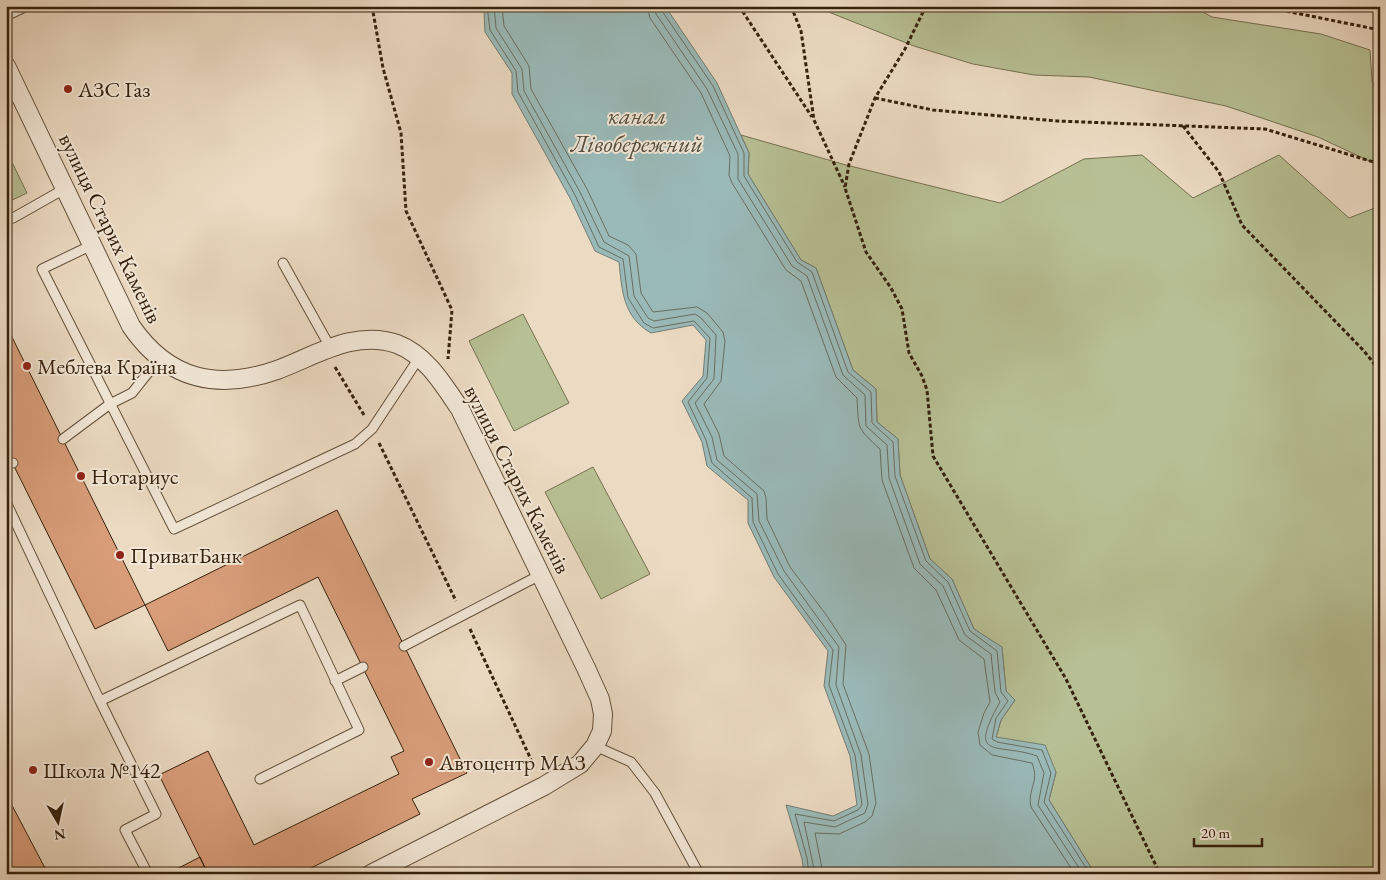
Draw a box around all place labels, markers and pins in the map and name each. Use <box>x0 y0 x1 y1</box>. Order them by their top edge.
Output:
place label: АЗС Газ <box>77 75 150 104</box>
marker: АЗС Газ <box>62 83 74 95</box>
place label: Меблева Країна <box>37 352 177 381</box>
marker: Меблева Країна <box>21 360 33 372</box>
place label: Нотариус <box>91 462 179 491</box>
marker: Нотариус <box>75 470 87 482</box>
place label: ПриватБанк <box>130 541 243 570</box>
marker: ПриватБанк <box>114 549 126 561</box>
place label: Автоцентр МАЗ <box>438 748 586 777</box>
place label: Школа №142 <box>43 756 161 785</box>
marker: Автоцентр МАЗ <box>423 756 435 768</box>
marker: Школа №142 <box>27 764 39 776</box>

